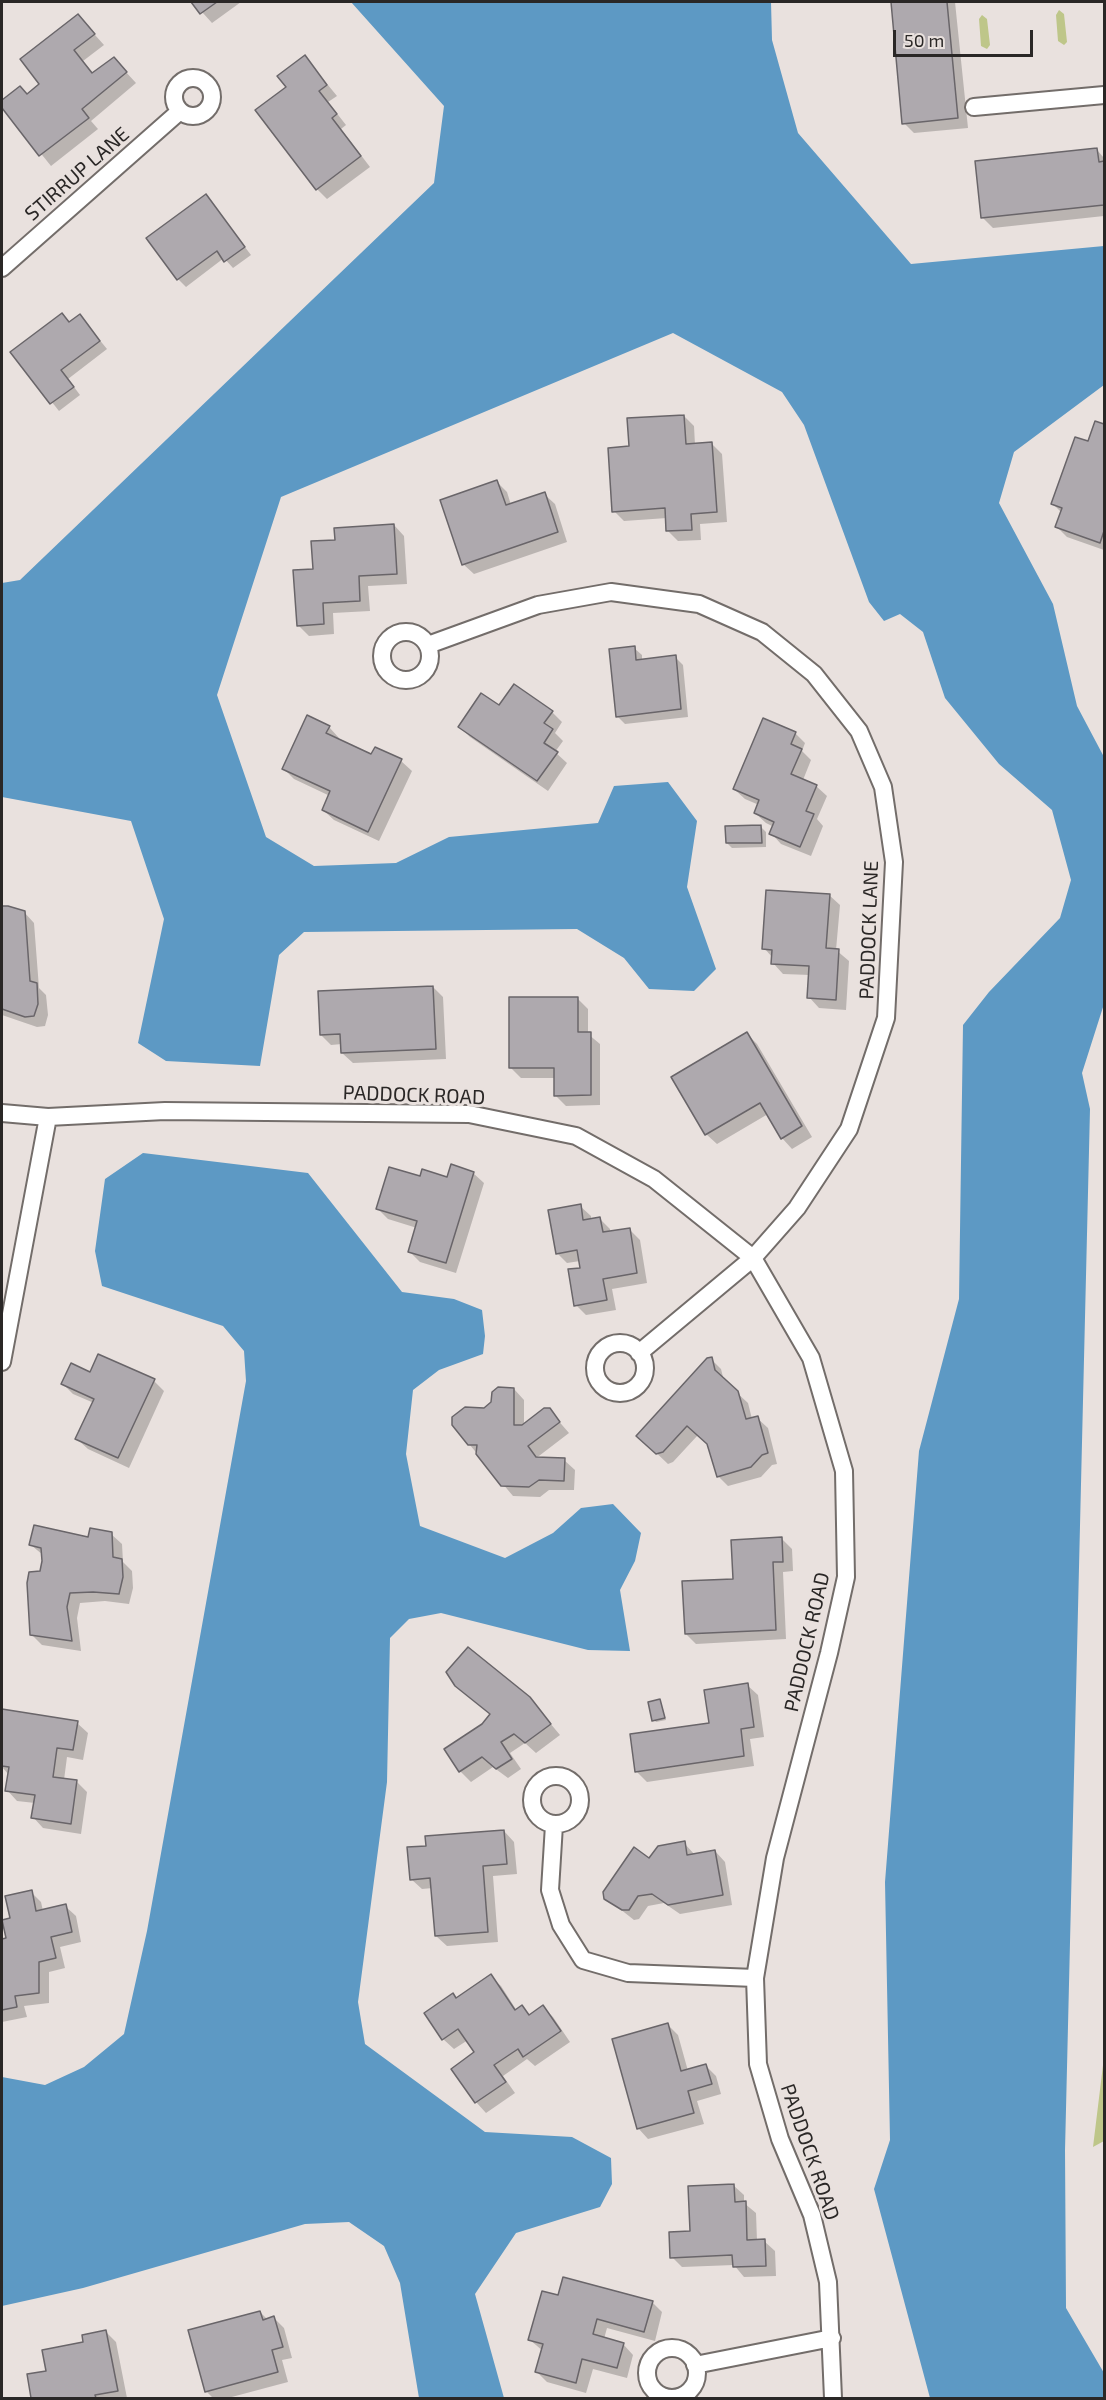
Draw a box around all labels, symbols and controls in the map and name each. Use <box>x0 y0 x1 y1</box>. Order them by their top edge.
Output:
scale bar <box>896 18 1036 56</box>
text: 50 m <box>904 29 944 51</box>
street label: STIRRUP LANE <box>20 122 134 226</box>
street label: PADDOCK LANE <box>855 860 883 1000</box>
street label: PADDOCK ROAD <box>342 1081 486 1109</box>
street label: PADDOCK ROAD <box>779 1570 835 1714</box>
street label: PADDOCK ROAD <box>775 2081 845 2223</box>

